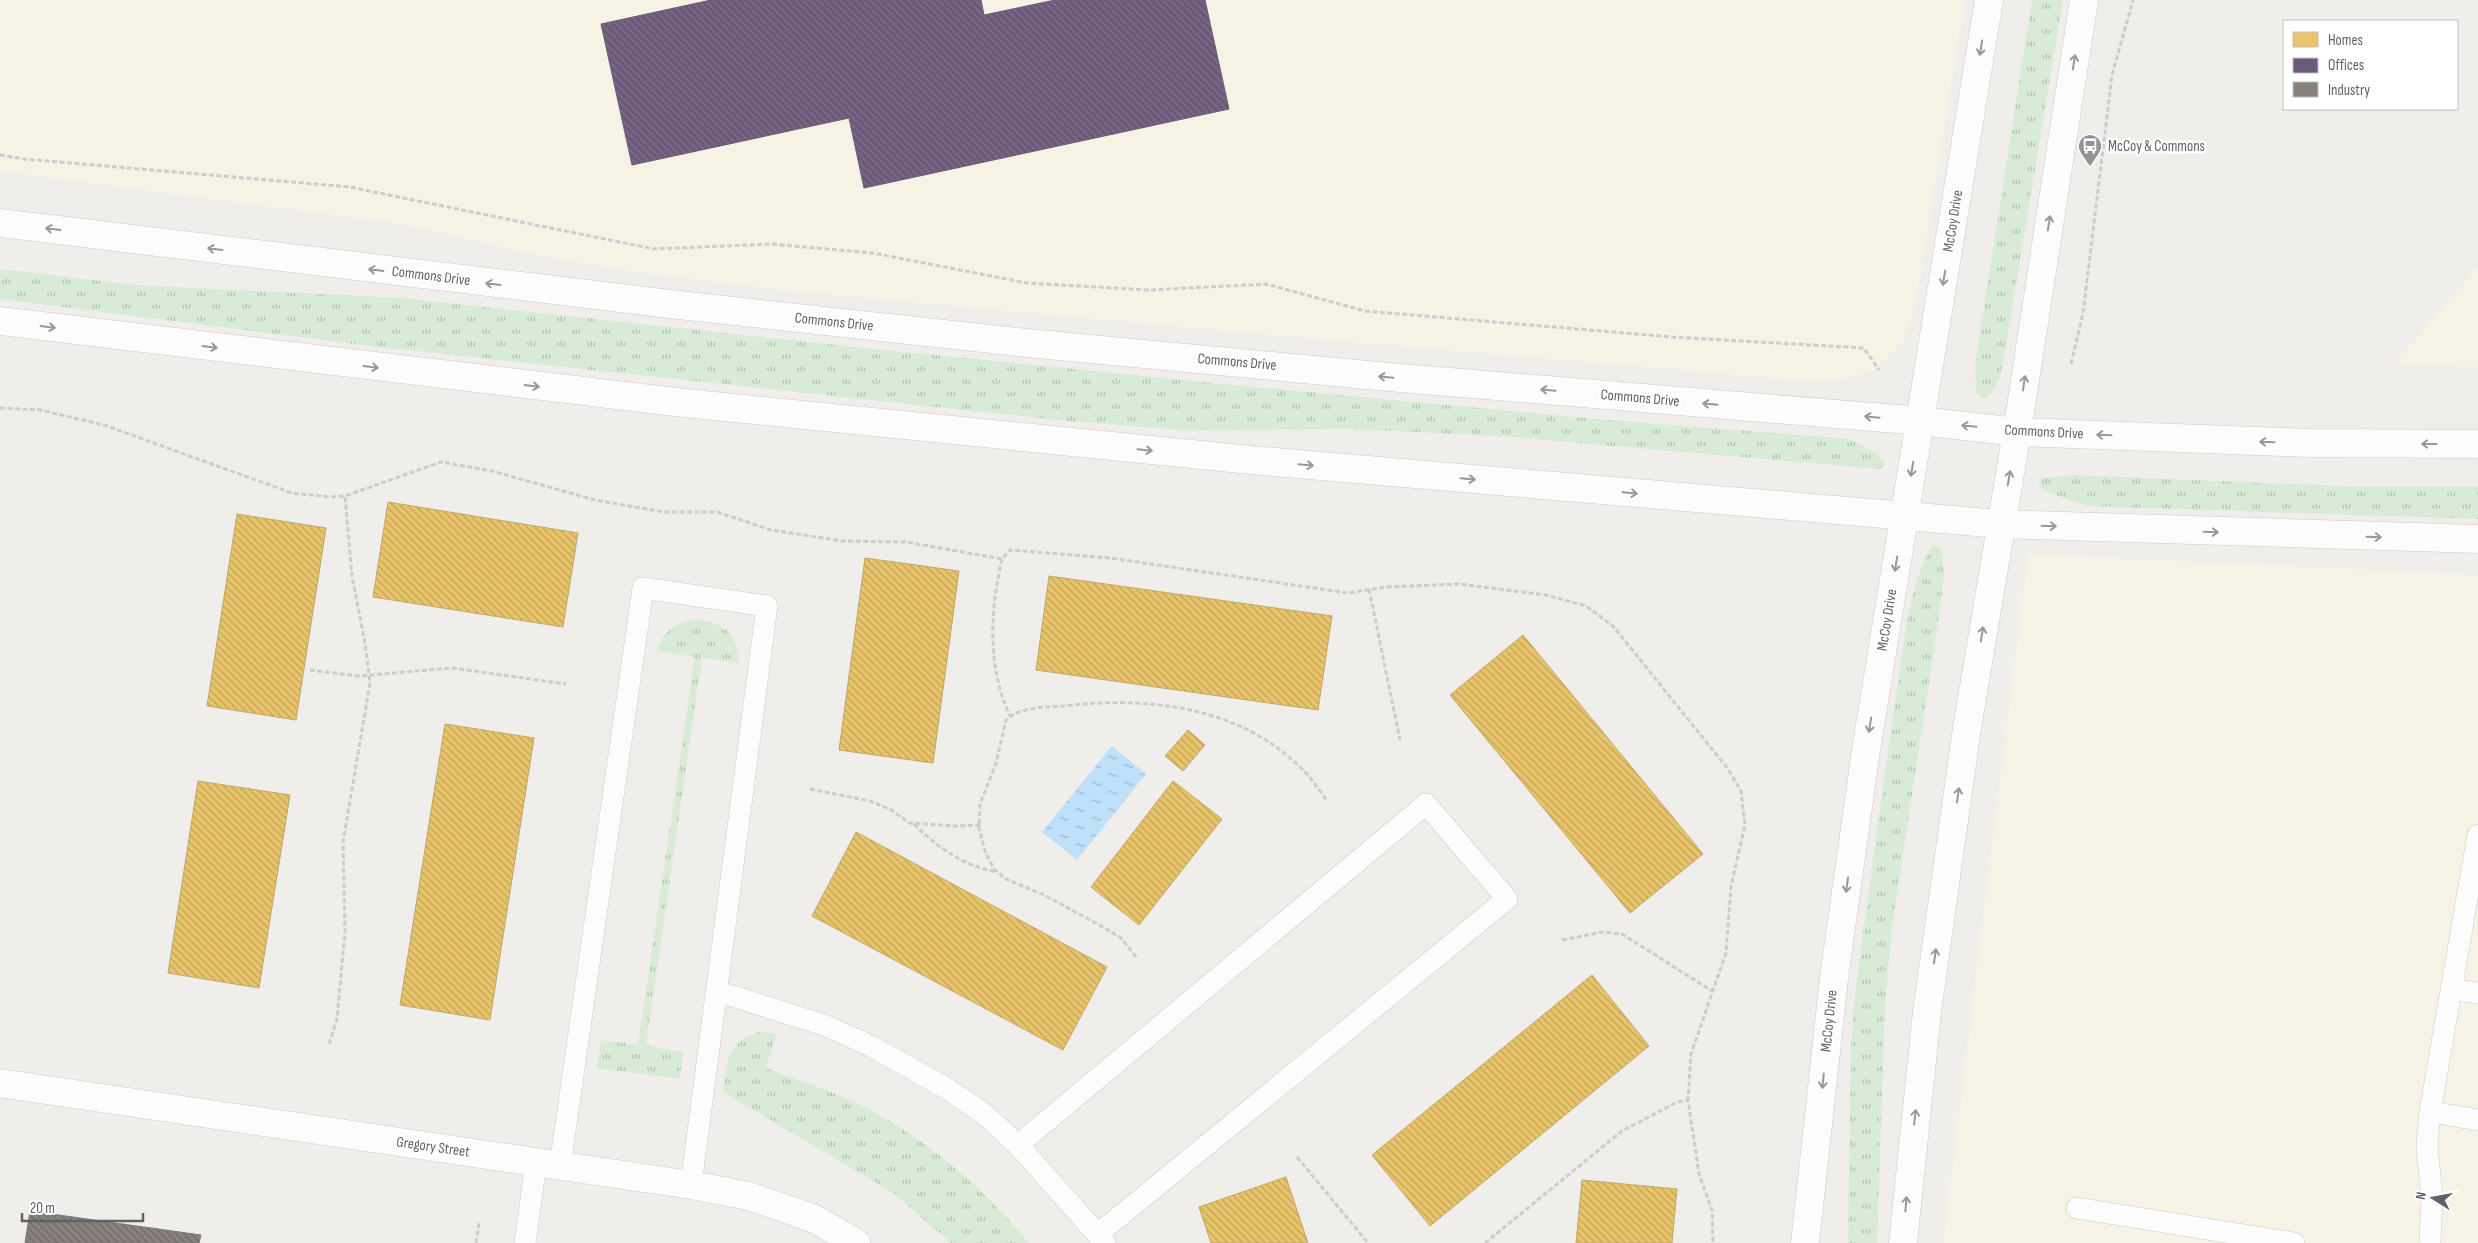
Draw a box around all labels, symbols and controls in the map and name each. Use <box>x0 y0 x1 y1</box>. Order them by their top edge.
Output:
legend <box>2283 20 2458 110</box>
text: Homes <box>2328 31 2363 50</box>
one-way arrow <box>1976 40 1986 56</box>
one-way arrow <box>2069 55 2079 71</box>
text: Offices <box>2328 56 2364 75</box>
text: Industry <box>2328 81 2370 100</box>
bus stop icon: McCoy & Commons <box>2077 133 2103 167</box>
place label: McCoy & Commons <box>2108 137 2205 156</box>
street label: McCoy Drive <box>1939 189 1967 253</box>
one-way arrow <box>2044 215 2054 231</box>
one-way arrow <box>46 224 62 234</box>
one-way arrow <box>207 244 223 254</box>
street label: Commons Drive <box>391 262 471 290</box>
one-way arrow <box>368 265 384 275</box>
one-way arrow <box>1939 269 1949 285</box>
one-way arrow <box>485 279 501 289</box>
street label: Commons Drive <box>794 308 874 336</box>
one-way arrow <box>40 322 56 332</box>
one-way arrow <box>201 342 217 352</box>
street label: Commons Drive <box>1197 349 1277 375</box>
one-way arrow <box>363 362 379 372</box>
one-way arrow <box>1379 372 1395 381</box>
one-way arrow <box>2019 376 2029 392</box>
one-way arrow <box>524 381 540 391</box>
one-way arrow <box>1541 385 1557 395</box>
street label: Commons Drive <box>1600 385 1680 411</box>
one-way arrow <box>1703 399 1719 408</box>
one-way arrow <box>1865 412 1881 422</box>
street label: Commons Drive <box>2004 420 2084 444</box>
one-way arrow <box>1961 421 1977 431</box>
one-way arrow <box>2097 430 2113 440</box>
one-way arrow <box>2259 437 2275 446</box>
one-way arrow <box>2422 439 2438 449</box>
one-way arrow <box>1136 445 1152 455</box>
one-way arrow <box>1298 460 1314 470</box>
one-way arrow <box>1907 460 1917 476</box>
one-way arrow <box>2004 470 2014 486</box>
one-way arrow <box>1460 474 1476 483</box>
one-way arrow <box>1622 488 1638 497</box>
one-way arrow <box>2041 521 2057 530</box>
one-way arrow <box>2203 527 2219 536</box>
one-way arrow <box>2366 532 2382 542</box>
one-way arrow <box>1891 556 1901 572</box>
street label: McCoy Drive <box>1873 588 1901 652</box>
one-way arrow <box>1978 627 1988 643</box>
one-way arrow <box>1865 716 1875 732</box>
one-way arrow <box>1953 787 1963 803</box>
one-way arrow <box>1842 877 1852 893</box>
one-way arrow <box>1930 948 1940 964</box>
street label: McCoy Drive <box>1816 989 1842 1053</box>
one-way arrow <box>1818 1073 1828 1089</box>
one-way arrow <box>1910 1109 1920 1125</box>
street label: Gregory Street <box>395 1132 471 1162</box>
north arrow <box>2408 1173 2458 1223</box>
scale bar <box>22 1190 144 1222</box>
text: N <box>2412 1190 2430 1201</box>
one-way arrow <box>1901 1197 1911 1213</box>
text: 20 m <box>30 1199 55 1218</box>

